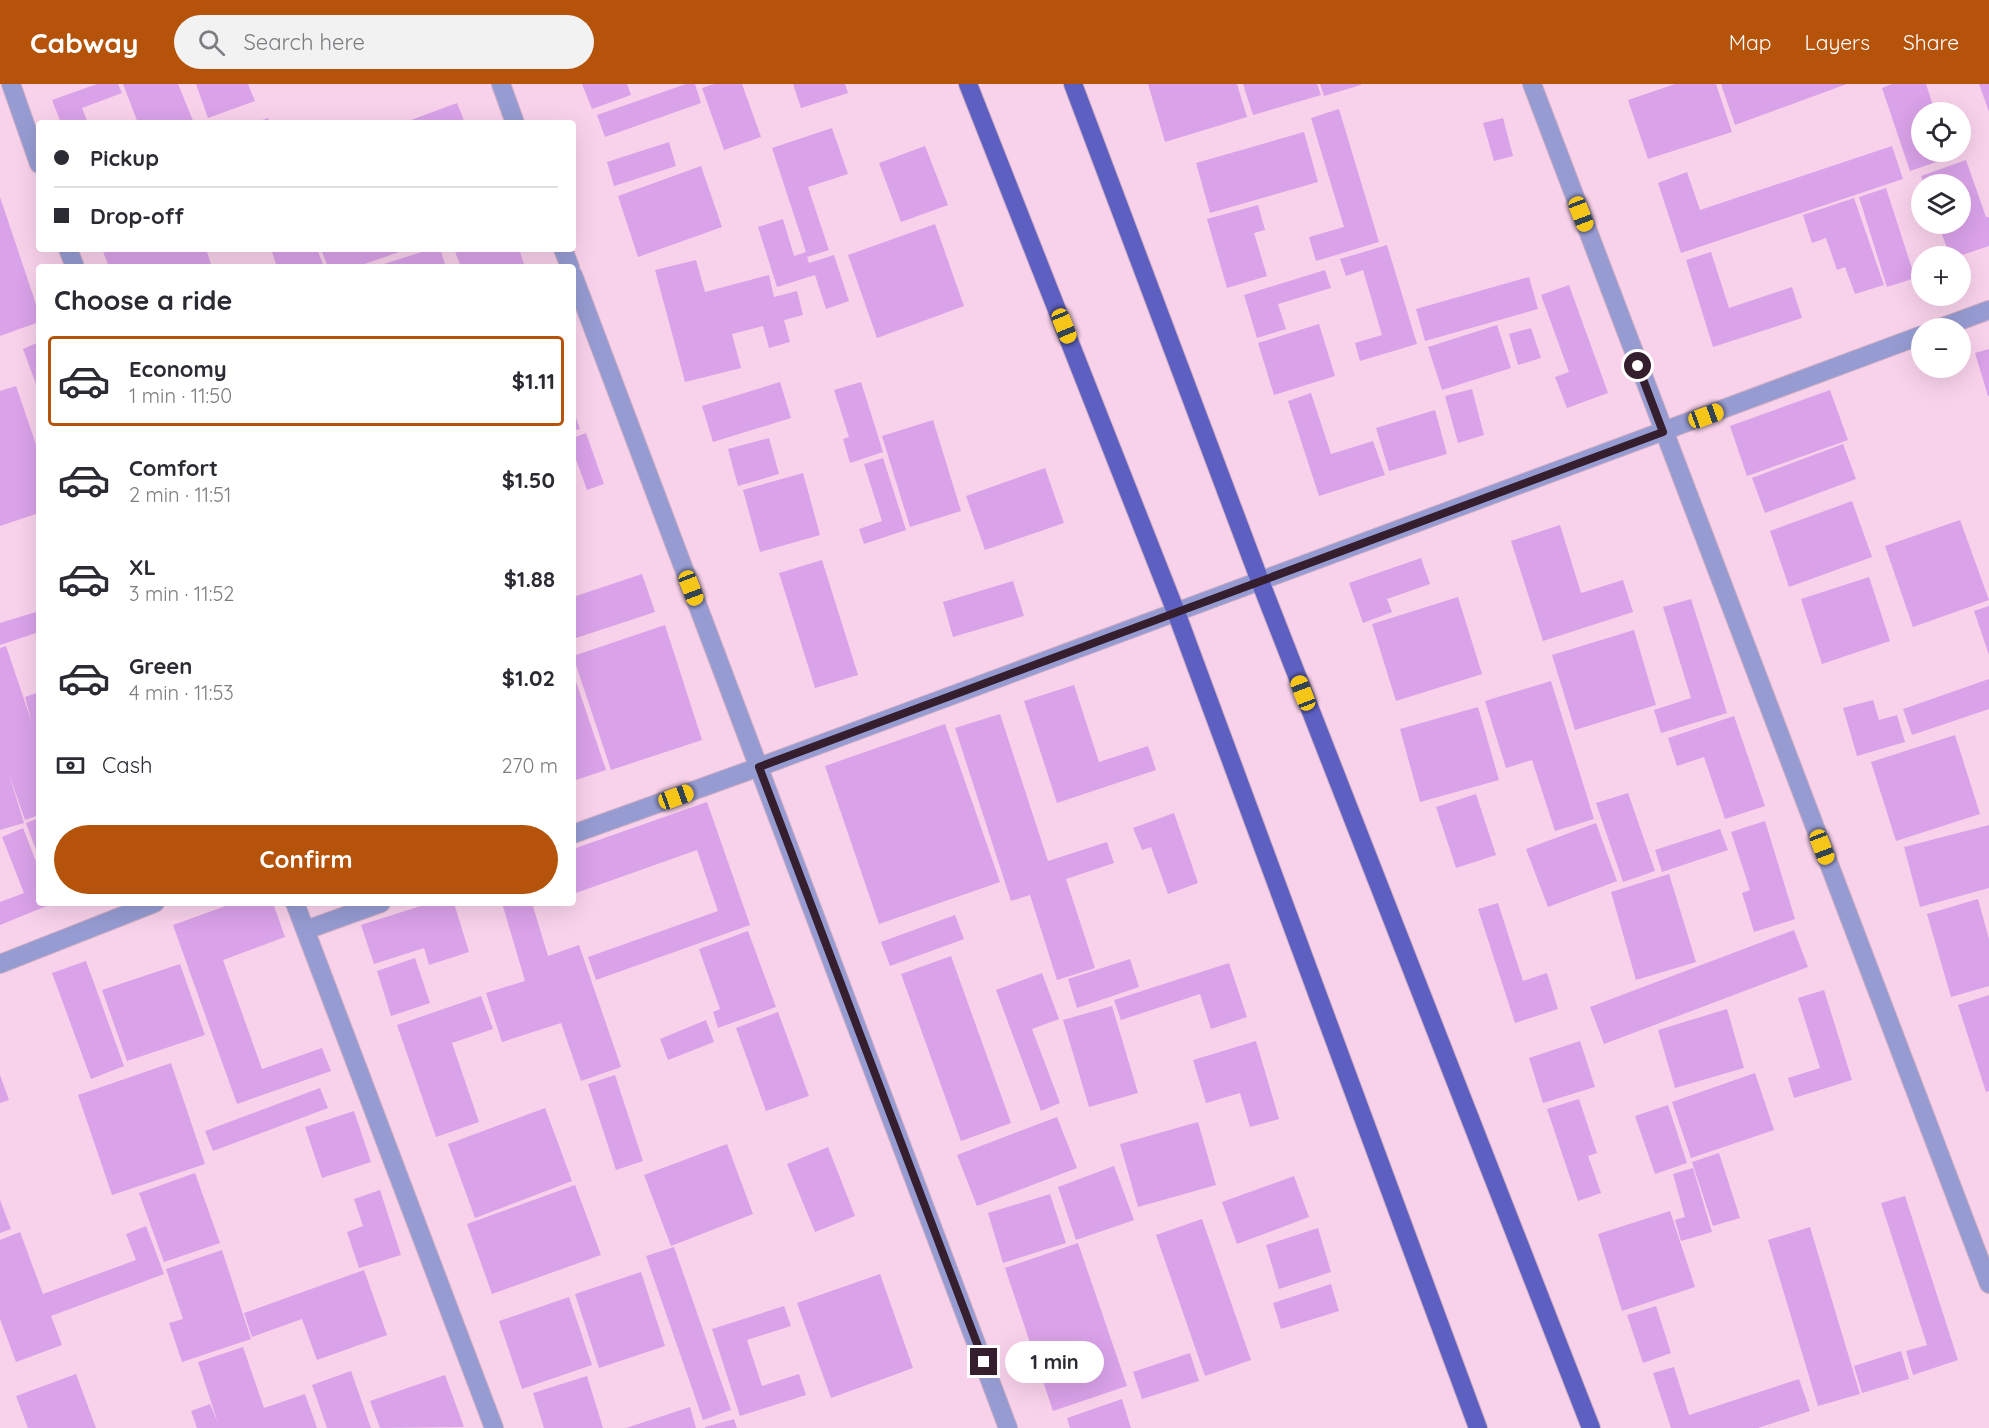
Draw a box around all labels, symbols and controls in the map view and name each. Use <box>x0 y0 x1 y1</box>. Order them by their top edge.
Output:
search box <box>174 15 594 69</box>
text: Cabway <box>30 25 138 60</box>
icon: search <box>195 26 228 59</box>
text: Search here <box>243 28 365 56</box>
text: Map <box>1729 29 1772 55</box>
text: Layers <box>1805 29 1870 55</box>
text: Share <box>1903 29 1959 55</box>
map controls <box>1911 102 1971 378</box>
button: locate <box>1911 102 1971 162</box>
text: Pickup <box>90 144 159 172</box>
button: layers <box>1911 174 1971 234</box>
car <box>1566 194 1596 234</box>
text: Drop-off <box>90 202 184 230</box>
button: + <box>1911 246 1971 306</box>
text: Choose a ride <box>54 283 232 317</box>
car <box>1049 306 1079 346</box>
button: − <box>1911 318 1971 378</box>
route start <box>1624 352 1651 379</box>
icon: car <box>57 354 111 408</box>
text: Economy <box>129 355 227 383</box>
text: $1.11 <box>512 367 555 395</box>
text: 1 min · 11:50 <box>129 383 232 408</box>
car <box>1686 401 1726 431</box>
icon: car <box>57 453 111 507</box>
text: Comfort <box>129 454 218 482</box>
text: $1.50 <box>502 466 555 494</box>
text: 2 min · 11:51 <box>129 482 231 507</box>
icon: car <box>57 552 111 606</box>
text: XL <box>129 553 156 581</box>
text: $1.88 <box>504 565 555 593</box>
car <box>676 568 706 608</box>
text: 3 min · 11:52 <box>129 581 234 606</box>
icon: car <box>57 651 111 705</box>
text: Green <box>129 652 192 680</box>
text: $1.02 <box>502 664 555 692</box>
car <box>1288 673 1318 713</box>
text: 4 min · 11:53 <box>129 680 234 705</box>
icon: cash <box>54 749 87 782</box>
text: Cash <box>102 751 153 779</box>
text: 270 m <box>501 753 558 778</box>
car <box>656 782 696 812</box>
button: Confirm <box>54 825 558 894</box>
car <box>1807 827 1837 867</box>
callout: 1 min <box>1005 1341 1104 1383</box>
route end <box>970 1348 997 1375</box>
text: 1 min <box>1030 1349 1079 1374</box>

